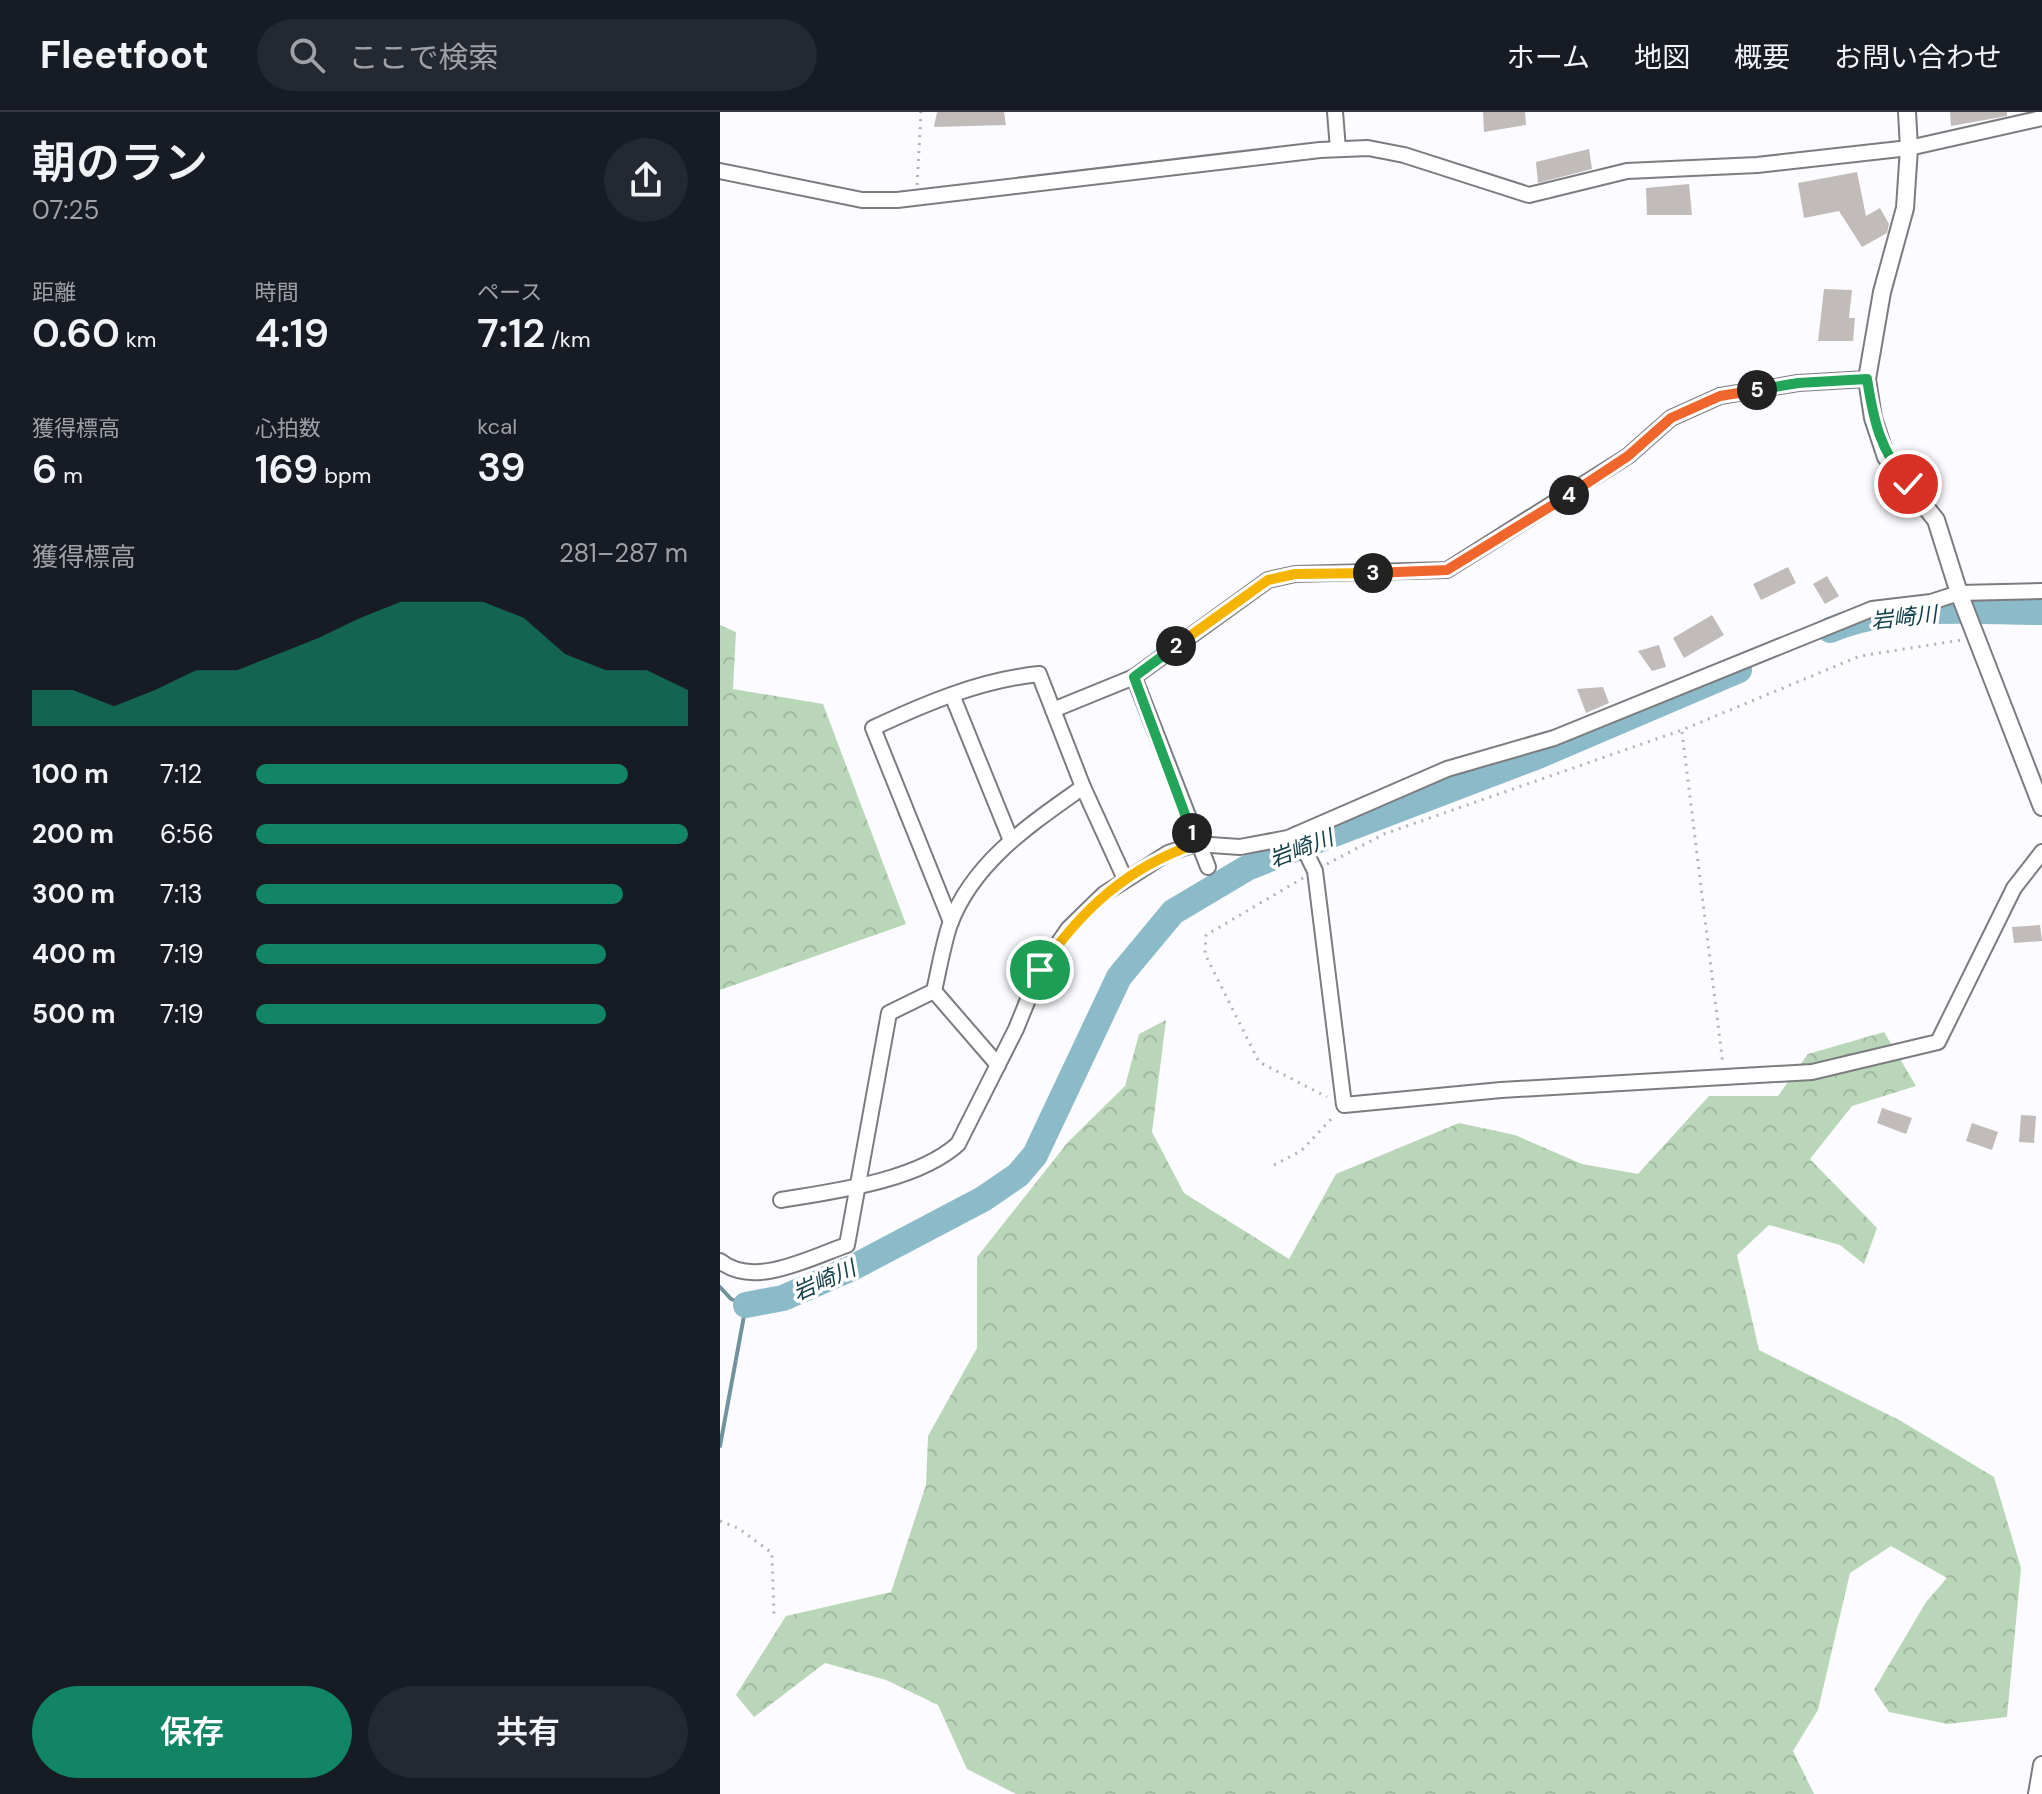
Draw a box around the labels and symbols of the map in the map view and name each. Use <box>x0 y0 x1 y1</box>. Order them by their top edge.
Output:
pin: 5 <box>1737 370 1777 410</box>
pin <box>1874 450 1942 518</box>
pin: 4 <box>1549 475 1589 515</box>
pin: 3 <box>1353 553 1393 593</box>
water label: 岩崎川 <box>1870 599 1940 635</box>
pin: 2 <box>1156 626 1196 666</box>
pin: 1 <box>1172 813 1212 853</box>
water label: 岩崎川 <box>1265 822 1339 874</box>
pin <box>1006 936 1074 1004</box>
water label: 岩崎川 <box>788 1253 862 1307</box>

